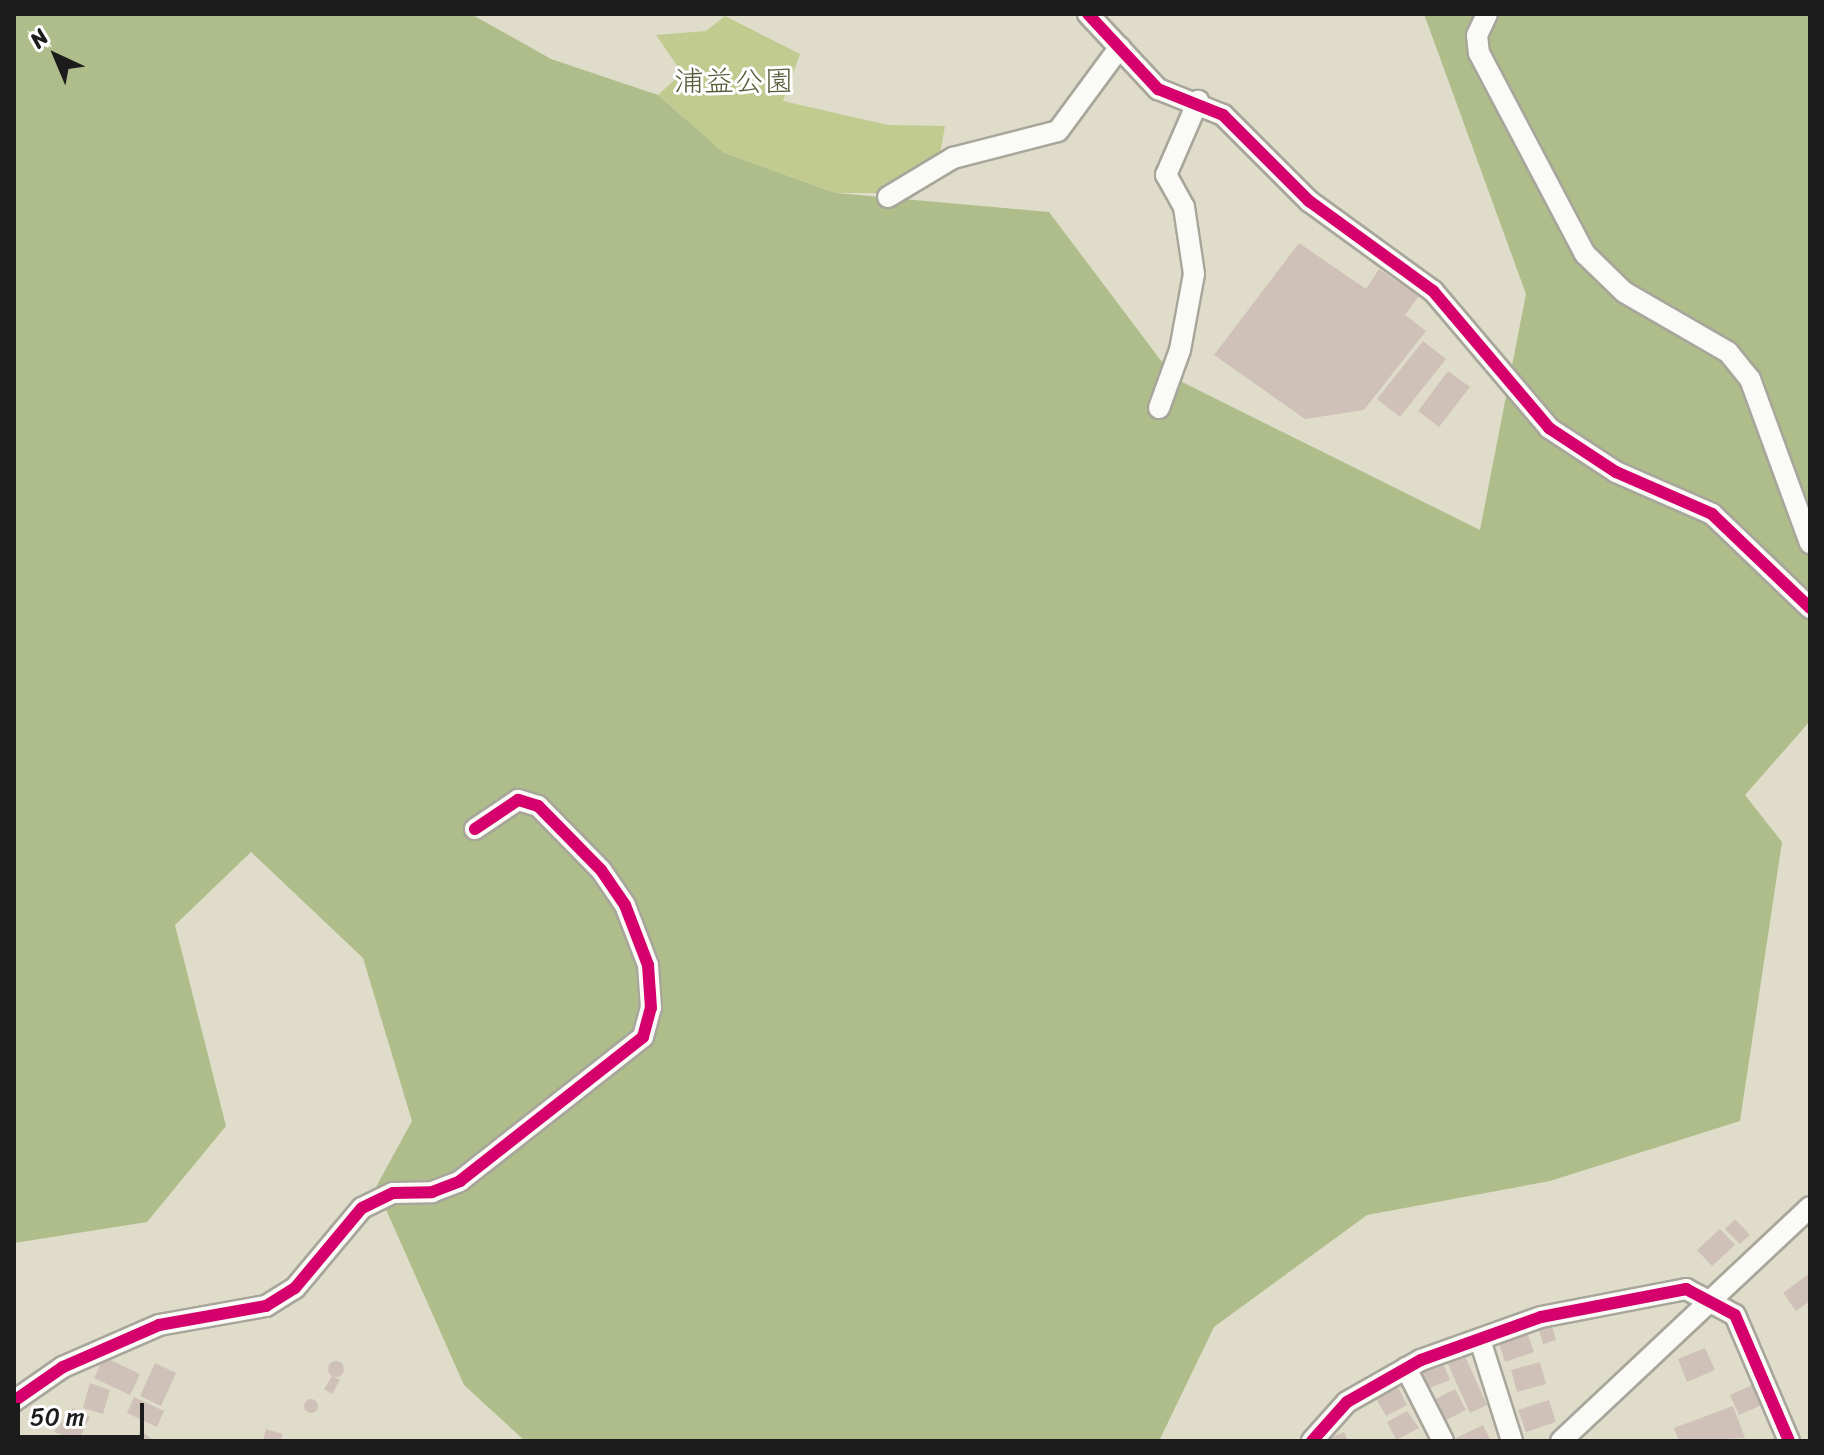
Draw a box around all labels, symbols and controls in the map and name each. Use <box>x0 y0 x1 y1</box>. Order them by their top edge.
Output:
north arrow <box>16 16 96 96</box>
text: N <box>20 19 58 58</box>
park label: 浦益公園 <box>674 63 794 99</box>
scale bar <box>20 1387 148 1437</box>
text: 50 m <box>30 1396 85 1438</box>

